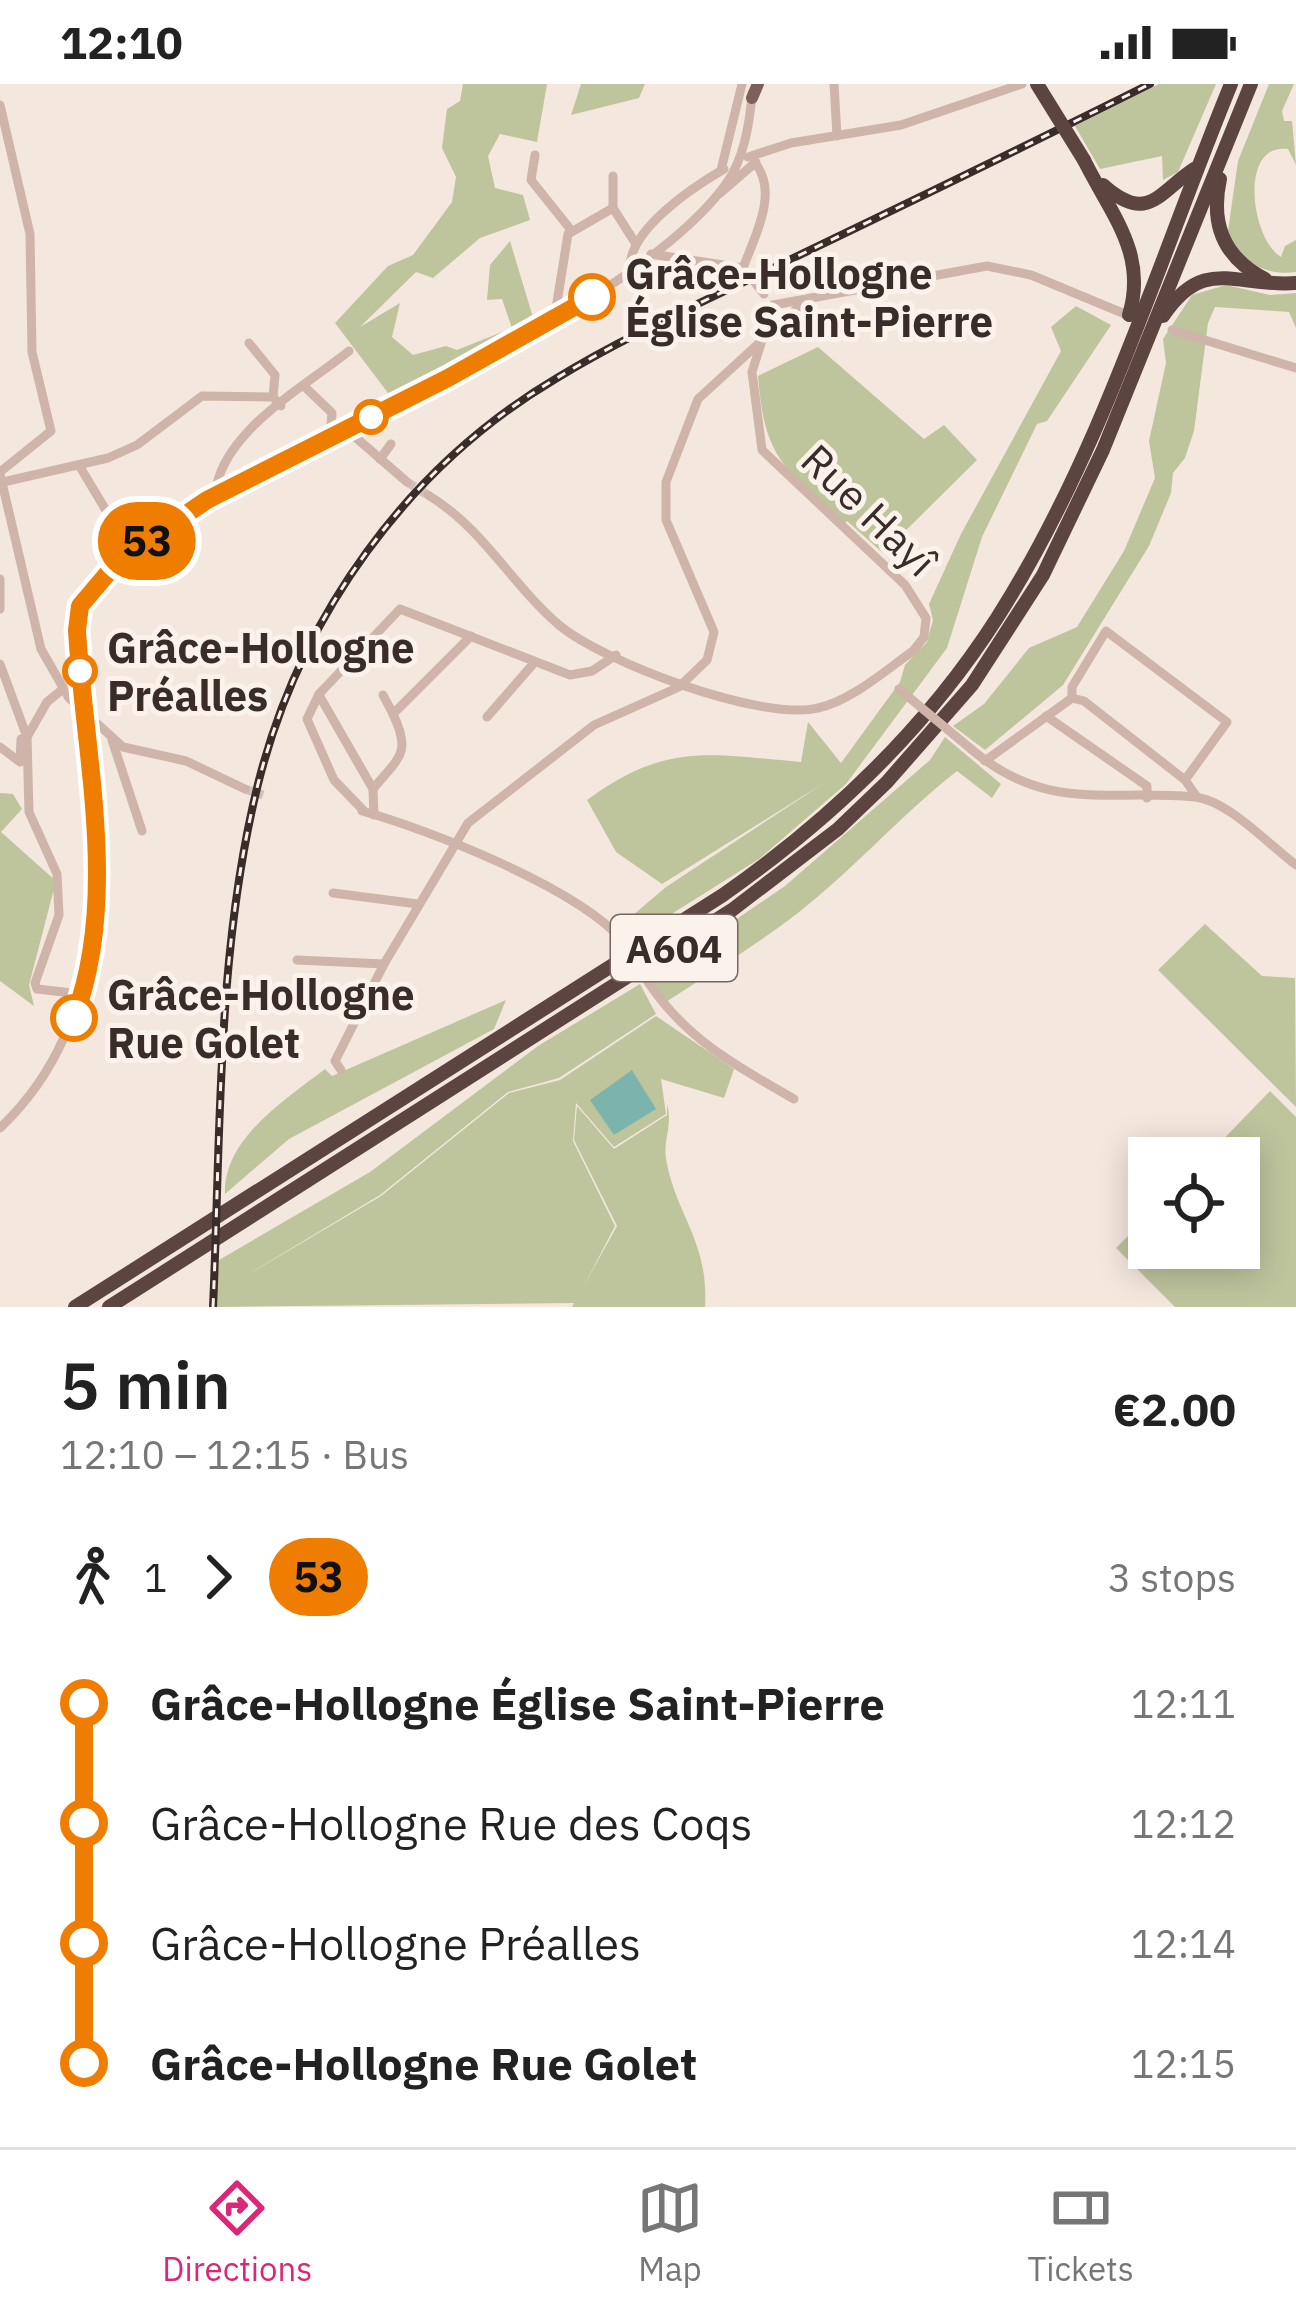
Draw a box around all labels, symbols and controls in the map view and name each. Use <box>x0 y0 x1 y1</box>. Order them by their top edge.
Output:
text: 12:10 <box>60 13 183 71</box>
place label: Grâce-Hollogne Église Saint-Pierre <box>625 246 993 349</box>
marker: Grâce-Hollogne Église Saint-Pierre <box>570 275 614 319</box>
unlabelled marker <box>355 401 387 433</box>
street label: Rue Hayî <box>790 432 950 590</box>
line badge: 53 <box>93 502 201 580</box>
text: 53 <box>122 513 172 568</box>
place label: Grâce-Hollogne Préalles <box>107 620 415 723</box>
marker: Grâce-Hollogne Préalles <box>64 655 96 687</box>
road number: A604 <box>611 915 737 981</box>
place label: Grâce-Hollogne Rue Golet <box>107 967 415 1070</box>
marker: Grâce-Hollogne Rue Golet <box>52 996 96 1040</box>
map controls <box>1128 1137 1260 1269</box>
button: locate <box>1128 1137 1260 1269</box>
text: 5 min <box>60 1341 231 1427</box>
text: €2.00 <box>1113 1380 1236 1438</box>
text: 12:10 – 12:15 · Bus <box>60 1429 409 1480</box>
icon: walk <box>60 1544 126 1610</box>
icon: forward <box>185 1544 251 1610</box>
text: 53 <box>293 1549 344 1604</box>
text: 1 <box>144 1552 167 1603</box>
text: 3 stops <box>1108 1552 1236 1603</box>
text: Grâce-Hollogne Église Saint-Pierre <box>150 1674 885 1732</box>
text: 12:11 <box>1131 1678 1236 1729</box>
text: Grâce-Hollogne Rue des Coqs <box>150 1794 752 1852</box>
text: 12:12 <box>1131 1798 1236 1849</box>
text: Grâce-Hollogne Préalles <box>150 1914 641 1972</box>
text: 12:14 <box>1131 1918 1236 1969</box>
text: Grâce-Hollogne Rue Golet <box>150 2034 697 2092</box>
text: 12:15 <box>1131 2038 1236 2089</box>
tab: Directions <box>162 2175 312 2290</box>
tab: Map <box>637 2175 703 2290</box>
tab: Tickets <box>1027 2175 1134 2290</box>

